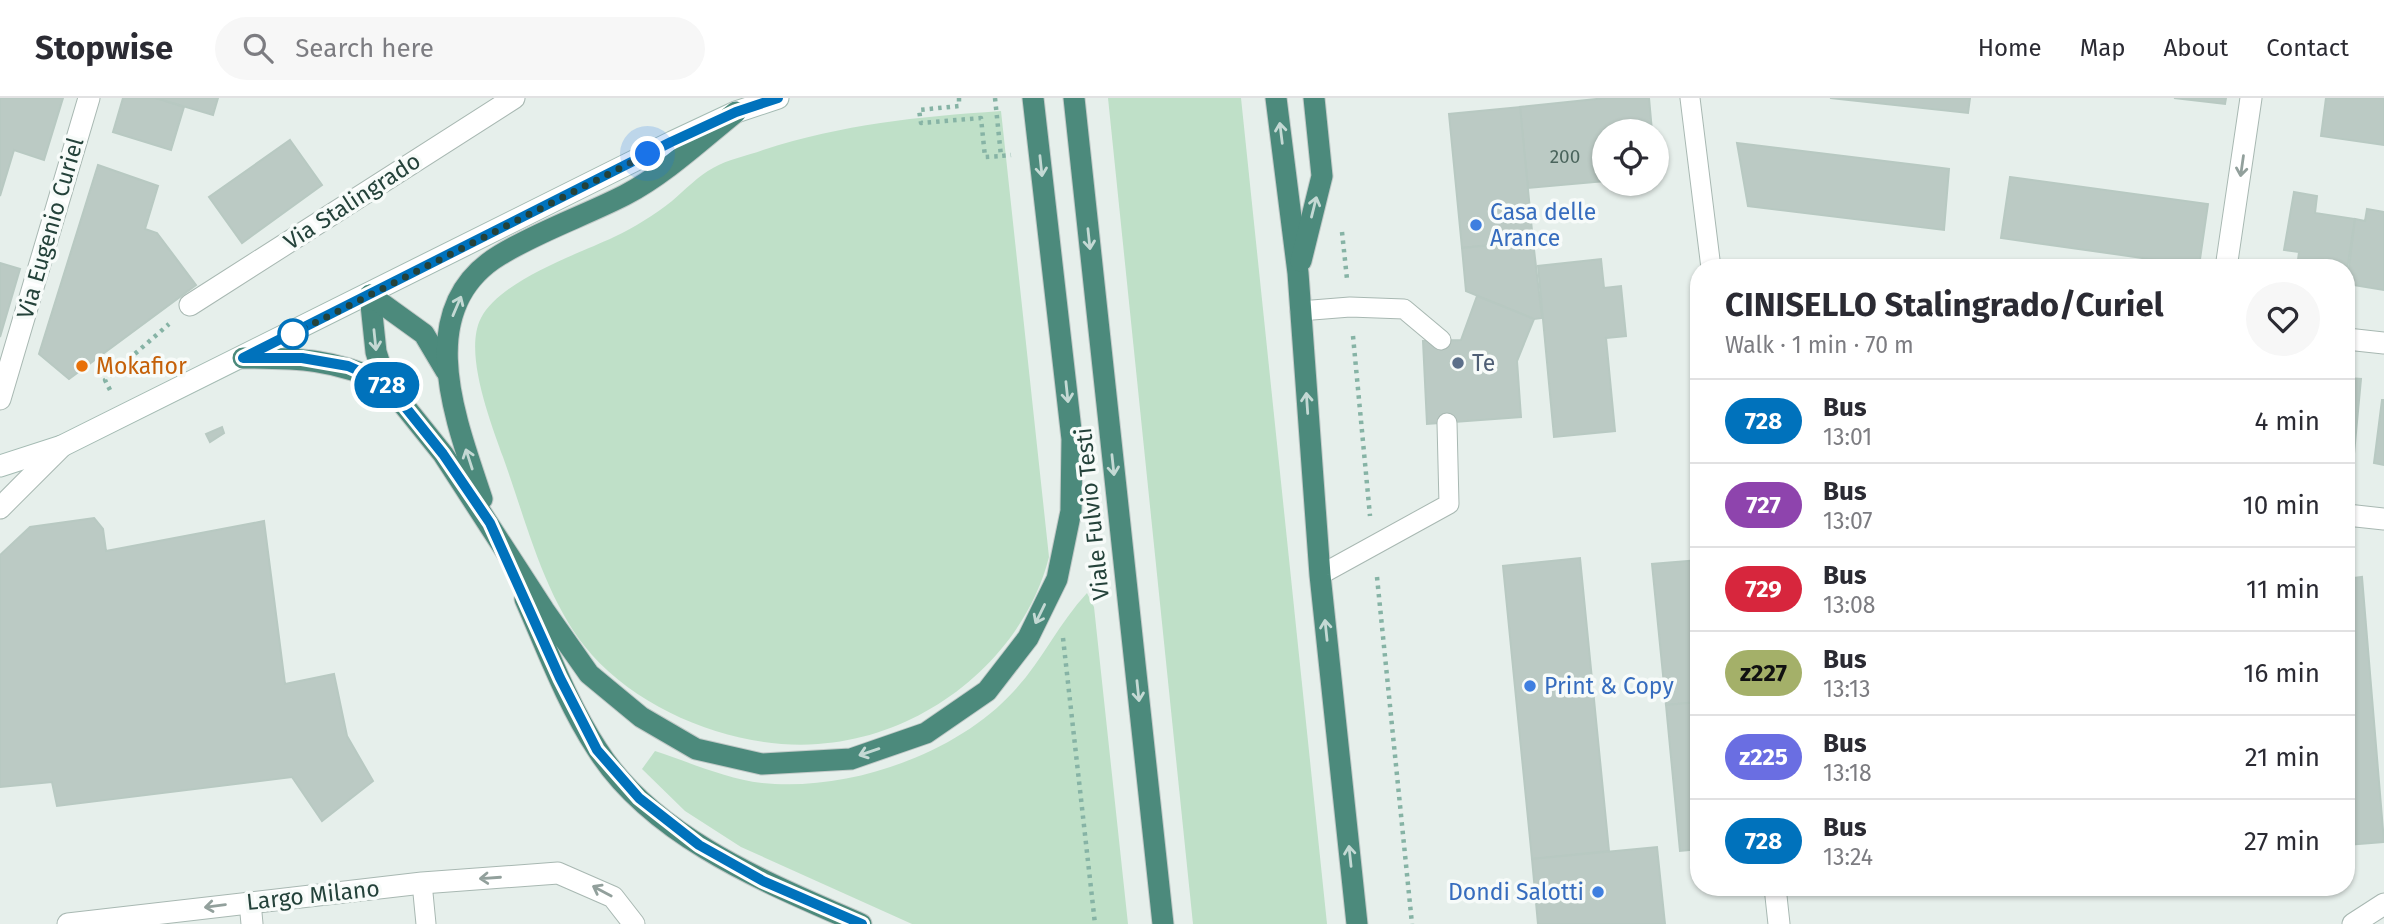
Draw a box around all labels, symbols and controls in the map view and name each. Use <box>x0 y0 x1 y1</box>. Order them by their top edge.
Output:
search box <box>215 17 705 80</box>
text: Stopwise <box>35 28 173 68</box>
icon: search <box>239 29 277 67</box>
text: Search here <box>295 33 434 64</box>
text: Home <box>1978 34 2042 62</box>
text: Map <box>2080 34 2126 62</box>
text: About <box>2164 34 2228 62</box>
text: Contact <box>2266 34 2349 62</box>
map controls <box>1592 119 1669 196</box>
button: locate <box>1592 119 1669 196</box>
one-way arrow <box>1274 122 1287 144</box>
street label: Via Eugenio Curiel <box>11 134 89 322</box>
your location <box>630 136 665 171</box>
house number: 200 <box>1550 145 1580 168</box>
street label: Via Stalingrado <box>278 146 426 256</box>
one-way arrow <box>1035 154 1048 177</box>
one-way arrow <box>2235 154 2248 176</box>
one-way arrow <box>1308 196 1321 219</box>
place label: Casa delle Arance <box>1490 198 1596 252</box>
marker: Casa delle Arance <box>1468 217 1484 233</box>
one-way arrow <box>1083 227 1096 250</box>
button: heart <box>2246 282 2320 356</box>
text: CINISELLO Stalingrado/Curiel <box>1725 285 2163 325</box>
one-way arrow <box>452 296 465 317</box>
unlabelled marker <box>278 319 308 349</box>
one-way arrow <box>369 328 382 350</box>
text: Walk · 1 min · 70 m <box>1725 331 1914 359</box>
place label: Te <box>1472 349 1495 377</box>
place label: Mokafior <box>96 352 187 380</box>
marker: Te <box>1450 355 1466 371</box>
marker: Mokafior <box>74 358 90 374</box>
line badge: 728 <box>347 362 427 408</box>
text: 728 <box>368 371 406 399</box>
one-way arrow <box>1060 380 1073 403</box>
one-way arrow <box>1300 392 1313 415</box>
text: Bus <box>1823 392 1866 423</box>
text: 4 min <box>2254 406 2320 437</box>
text: 728 <box>1745 407 1782 435</box>
text: 13:01 <box>1823 423 1872 451</box>
street label: Viale Fulvio Testi <box>1069 426 1115 602</box>
one-way arrow <box>462 448 474 470</box>
one-way arrow <box>1107 453 1120 476</box>
text: Bus <box>1823 476 1866 507</box>
text: 10 min <box>2242 490 2320 521</box>
text: 727 <box>1746 491 1781 519</box>
text: 13:07 <box>1823 507 1873 535</box>
text: Bus <box>1823 560 1866 591</box>
text: 11 min <box>2246 574 2320 605</box>
text: 729 <box>1745 575 1782 603</box>
text: 13:08 <box>1823 591 1875 619</box>
one-way arrow <box>1032 603 1046 624</box>
one-way arrow <box>1319 619 1332 642</box>
text: Bus <box>1823 644 1866 675</box>
text: 16 min <box>2243 658 2320 689</box>
text: z227 <box>1740 659 1787 687</box>
place label: Print & Copy <box>1544 672 1674 700</box>
text: 13:13 <box>1823 675 1870 703</box>
marker: Print & Copy <box>1522 678 1538 694</box>
one-way arrow <box>1132 679 1145 702</box>
text: Bus <box>1823 728 1866 759</box>
text: 21 min <box>2245 742 2320 773</box>
text: z225 <box>1739 743 1788 771</box>
one-way arrow <box>859 747 881 759</box>
text: 13:18 <box>1823 759 1872 787</box>
text: Bus <box>1823 812 1866 843</box>
text: 27 min <box>2244 826 2320 857</box>
text: 728 <box>1745 827 1782 855</box>
text: 13:24 <box>1823 843 1873 871</box>
one-way arrow <box>1343 845 1356 868</box>
one-way arrow <box>479 872 502 885</box>
street label: Largo Milano <box>245 874 381 916</box>
place label: Dondi Salotti <box>1448 878 1584 906</box>
one-way arrow <box>592 884 613 898</box>
marker: Dondi Salotti <box>1590 884 1606 900</box>
one-way arrow <box>204 900 227 913</box>

